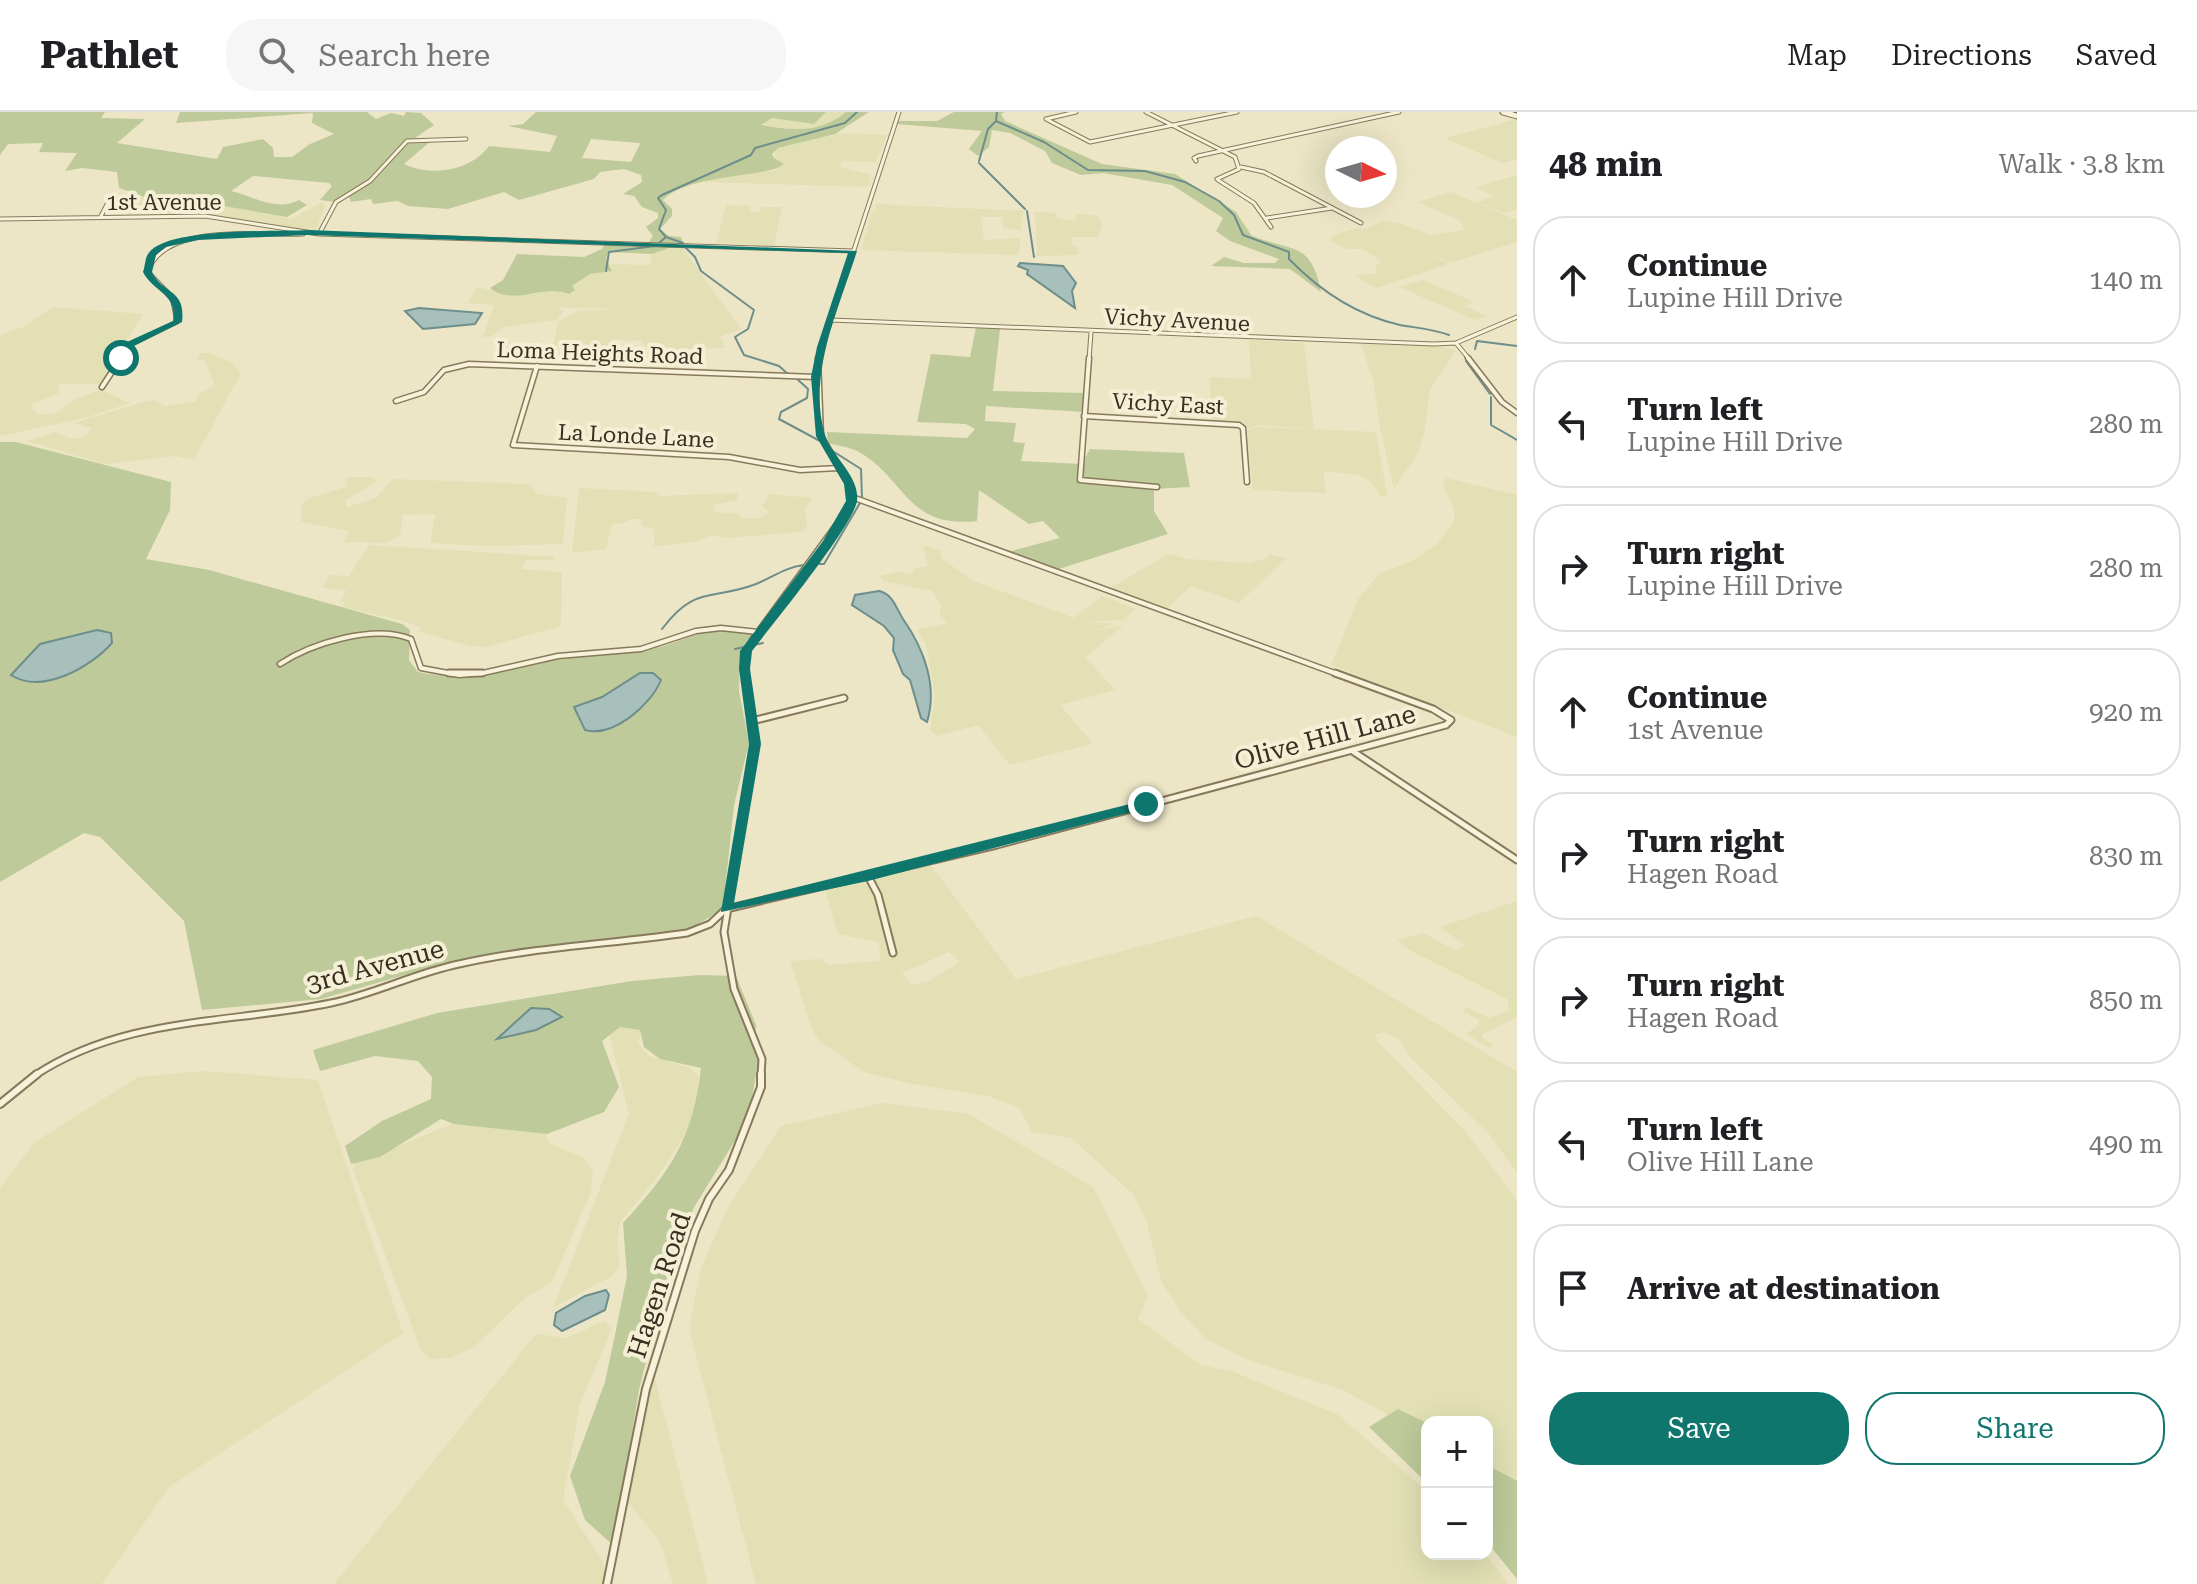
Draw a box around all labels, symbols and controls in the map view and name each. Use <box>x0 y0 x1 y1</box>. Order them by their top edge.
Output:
search box <box>226 19 786 91</box>
text: Pathlet <box>40 33 178 77</box>
icon: search <box>254 33 298 77</box>
text: Search here <box>318 38 490 73</box>
text: Map <box>1787 39 1847 72</box>
text: Directions <box>1891 39 2032 72</box>
text: Saved <box>2076 39 2157 72</box>
north arrow <box>1325 136 1397 208</box>
text: 48 min <box>1549 144 1663 184</box>
text: Walk · 3.8 km <box>1999 149 2165 179</box>
street label: 1st Avenue <box>106 190 222 215</box>
text: Continue <box>1627 248 1767 283</box>
icon: ahead <box>1551 258 1595 302</box>
text: 140 m <box>2089 265 2163 295</box>
text: Lupine Hill Drive <box>1627 283 1843 313</box>
street label: Vichy Avenue <box>1103 304 1251 336</box>
street label: Loma Heights Road <box>496 337 704 369</box>
route start <box>103 340 139 376</box>
street label: Vichy East <box>1111 389 1225 419</box>
text: Turn left <box>1627 392 1763 427</box>
icon: left <box>1551 402 1595 446</box>
text: 280 m <box>2089 409 2163 439</box>
street label: La Londe Lane <box>557 419 715 453</box>
text: Lupine Hill Drive <box>1627 427 1843 457</box>
text: Turn right <box>1627 536 1784 571</box>
icon: right <box>1551 546 1595 590</box>
text: 280 m <box>2089 553 2163 583</box>
text: Lupine Hill Drive <box>1627 571 1843 601</box>
text: Continue <box>1627 680 1767 715</box>
icon: ahead <box>1551 690 1595 734</box>
text: 920 m <box>2089 697 2163 727</box>
street label: Olive Hill Lane <box>1231 698 1419 776</box>
text: 1st Avenue <box>1627 715 1763 745</box>
route end <box>1128 786 1164 822</box>
text: Turn right <box>1627 824 1784 859</box>
icon: right <box>1551 834 1595 878</box>
text: 830 m <box>2089 841 2163 871</box>
text: Hagen Road <box>1627 859 1778 889</box>
street label: 3rd Avenue <box>303 933 447 999</box>
text: Turn right <box>1627 968 1784 1003</box>
icon: right <box>1551 978 1595 1022</box>
text: 850 m <box>2089 985 2163 1015</box>
text: Hagen Road <box>1627 1003 1778 1033</box>
text: Turn left <box>1627 1112 1763 1147</box>
icon: left <box>1551 1122 1595 1166</box>
text: 490 m <box>2089 1129 2163 1159</box>
text: Olive Hill Lane <box>1627 1147 1813 1177</box>
street label: Hagen Road <box>621 1208 697 1361</box>
icon: arrive <box>1551 1266 1595 1310</box>
text: Arrive at destination <box>1627 1271 1940 1306</box>
button: Save <box>1549 1392 1849 1465</box>
button: Share <box>1865 1392 2165 1465</box>
map controls <box>1421 1416 1493 1560</box>
button: + <box>1421 1416 1493 1488</box>
button: − <box>1421 1488 1493 1560</box>

